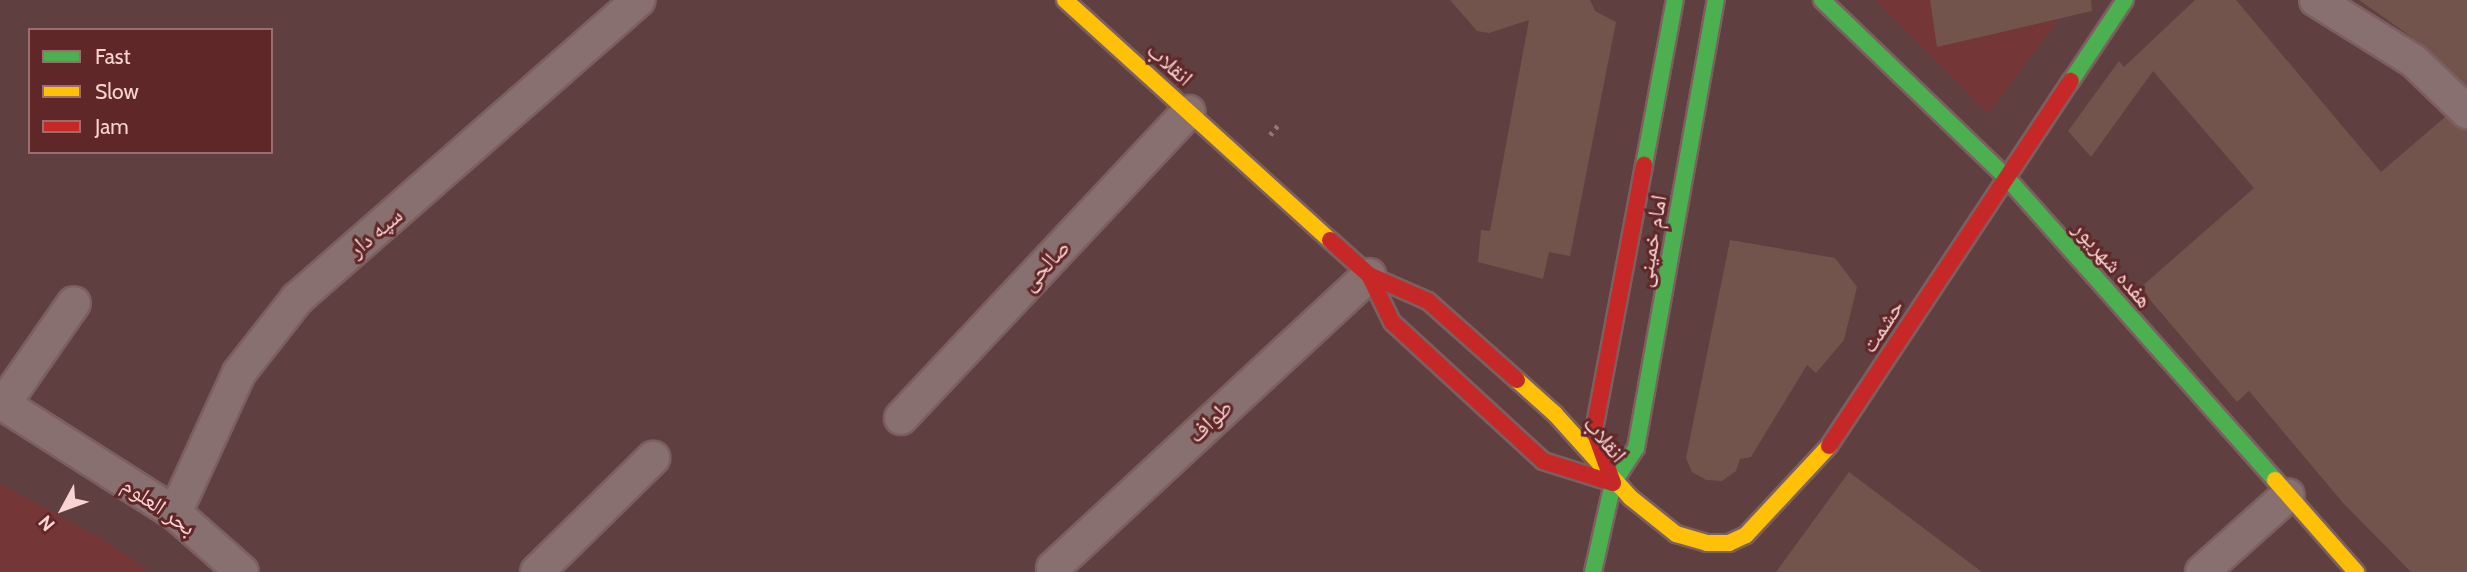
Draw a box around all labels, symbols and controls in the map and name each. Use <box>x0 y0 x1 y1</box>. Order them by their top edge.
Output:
legend <box>28 28 273 154</box>
street label: انقلاب <box>1141 36 1199 92</box>
text: Fast <box>95 44 131 69</box>
text: Slow <box>95 79 139 104</box>
text: Jam <box>95 114 129 139</box>
street label: امام خمینی <box>1629 193 1673 289</box>
street label: سپه دار <box>342 201 408 263</box>
street label: هفده شهریور <box>2068 215 2158 313</box>
street label: صالحی <box>1014 234 1076 296</box>
street label: حشمت <box>1855 294 1909 358</box>
street label: طواف <box>1182 394 1238 448</box>
street label: انقلاب <box>1578 410 1632 468</box>
street label: بحر العلوم <box>117 471 201 541</box>
north arrow <box>28 474 98 544</box>
text: N <box>34 510 60 536</box>

